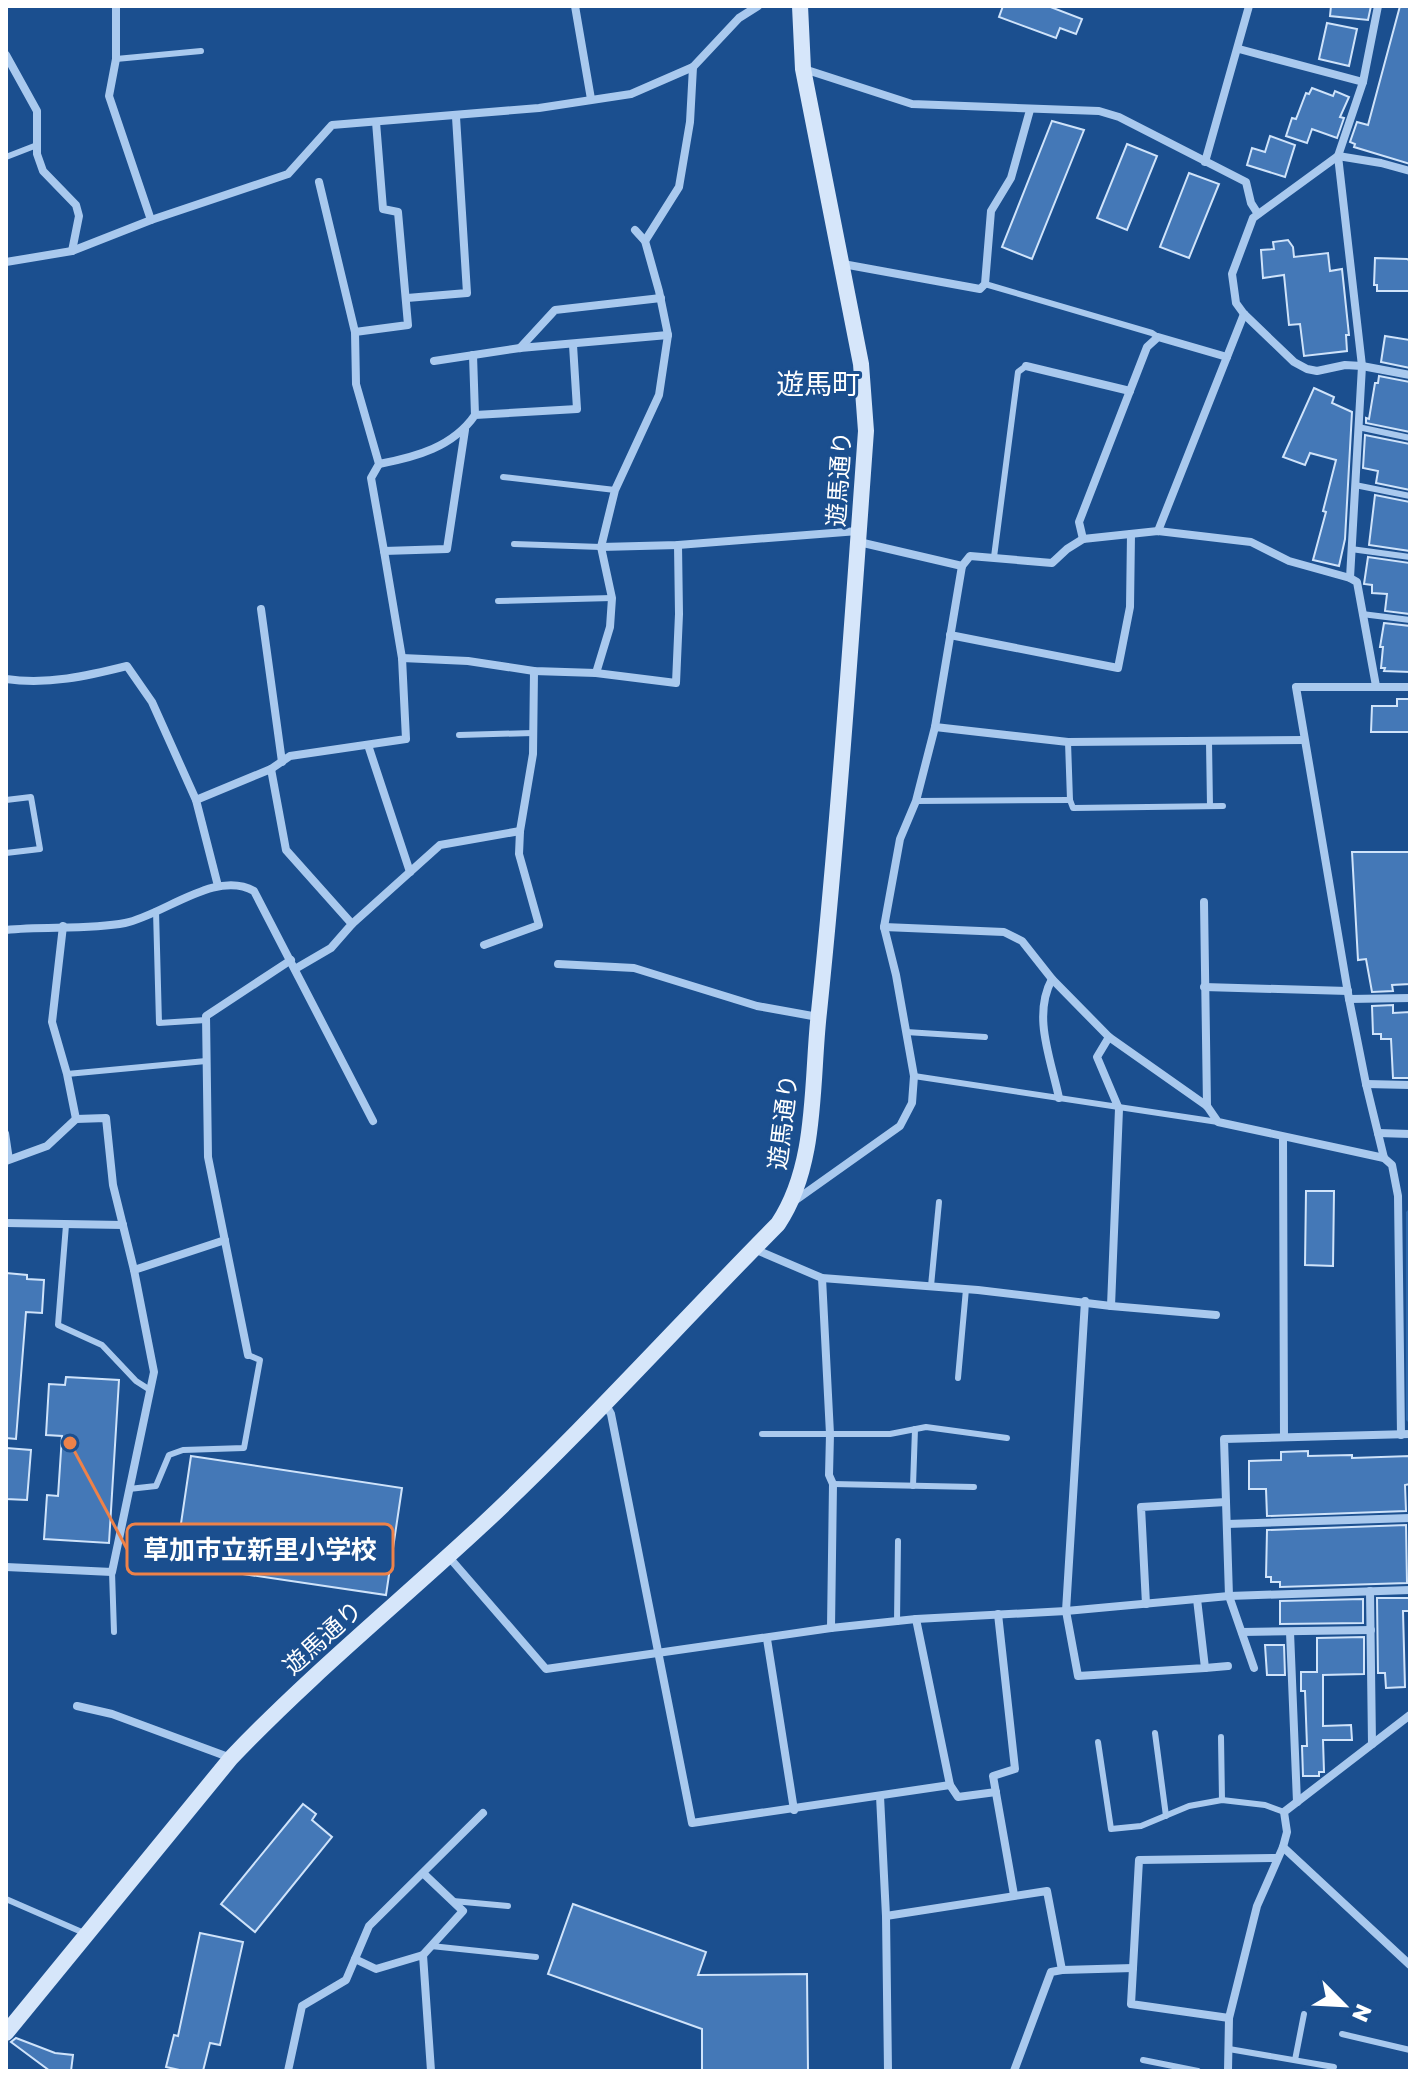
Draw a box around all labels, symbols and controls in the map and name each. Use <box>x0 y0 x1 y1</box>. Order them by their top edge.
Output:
district label: 遊馬町 <box>776 367 860 400</box>
street label: 遊馬通り <box>820 430 856 528</box>
street label: 遊馬通り <box>762 1073 802 1171</box>
callout: 草加市立新里小学校 <box>127 1524 393 1574</box>
text: 草加市立新里小学校 <box>143 1534 377 1565</box>
street label: 遊馬通り <box>277 1594 367 1680</box>
north arrow <box>1304 1965 1384 2045</box>
text: N <box>1347 2000 1378 2026</box>

